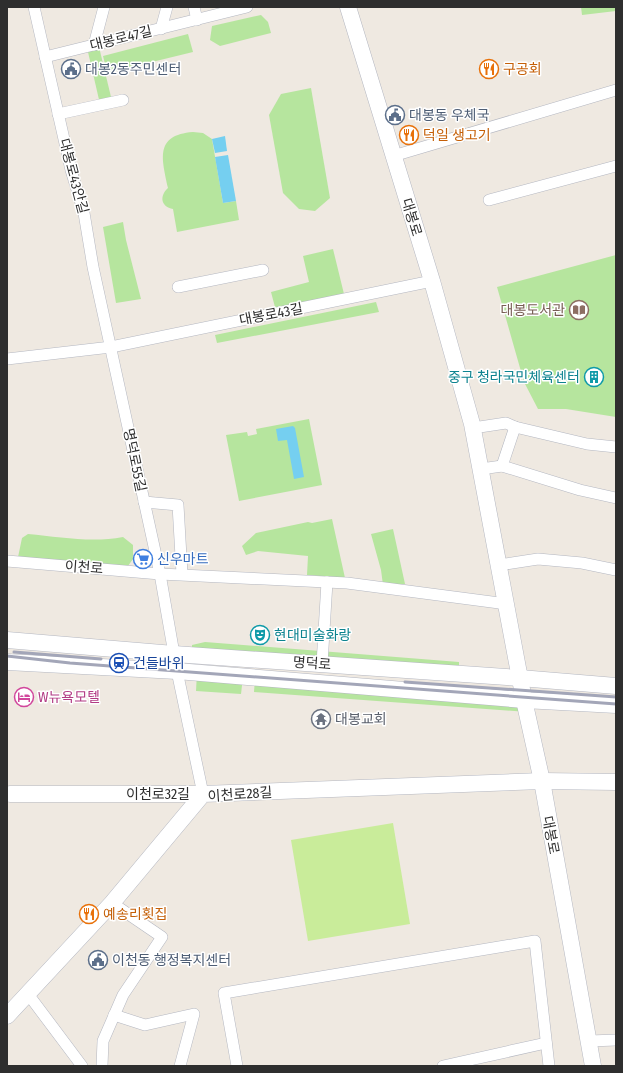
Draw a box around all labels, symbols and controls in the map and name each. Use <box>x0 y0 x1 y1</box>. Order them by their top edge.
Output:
street label: 대봉로47길 <box>88 23 154 54</box>
public building icon: 대봉2동주민센터 <box>60 58 82 80</box>
restaurant icon: 구공회 <box>478 58 500 80</box>
place label: 대봉2동주민센터 <box>85 61 181 78</box>
place label: 구공회 <box>503 61 542 78</box>
public building icon: 대봉동 우체국 <box>384 104 406 126</box>
place label: 대봉동 우체국 <box>409 107 490 124</box>
restaurant icon: 덕일 생고기 <box>398 124 420 146</box>
place label: 덕일 생고기 <box>423 127 491 144</box>
street label: 대봉로43안길 <box>55 137 92 216</box>
street label: 대봉로 <box>398 196 425 238</box>
library icon: 대봉도서관 <box>568 299 590 321</box>
street label: 대봉로43길 <box>238 300 304 329</box>
place label: 대봉도서관 <box>501 302 565 319</box>
building icon: 중구 청라국민체육센터 <box>583 366 605 388</box>
place label: 중구 청라국민체육센터 <box>448 369 580 386</box>
street label: 명덕로55길 <box>120 427 150 493</box>
supermarket icon: 신우마트 <box>132 548 154 570</box>
place label: 신우마트 <box>157 551 209 568</box>
street label: 이천로 <box>64 558 104 577</box>
theatre icon: 현대미술화랑 <box>249 624 271 646</box>
place label: 현대미술화랑 <box>274 627 351 644</box>
station icon: 건들바위 <box>108 652 130 674</box>
street label: 명덕로 <box>292 654 332 673</box>
place label: 건들바위 <box>133 655 185 672</box>
hotel icon: W뉴욕모텔 <box>13 686 35 708</box>
place label: W뉴욕모텔 <box>38 689 100 706</box>
temple icon: 대봉교회 <box>310 708 332 730</box>
place label: 대봉교회 <box>335 711 387 728</box>
street label: 이천로28길 <box>207 784 273 805</box>
street label: 이천로32길 <box>126 786 190 803</box>
street label: 대봉로 <box>538 815 563 856</box>
restaurant icon: 예송리횟집 <box>78 903 100 925</box>
place label: 예송리횟집 <box>103 906 167 923</box>
public building icon: 이천동 행정복지센터 <box>87 949 109 971</box>
place label: 이천동 행정복지센터 <box>112 952 231 969</box>

